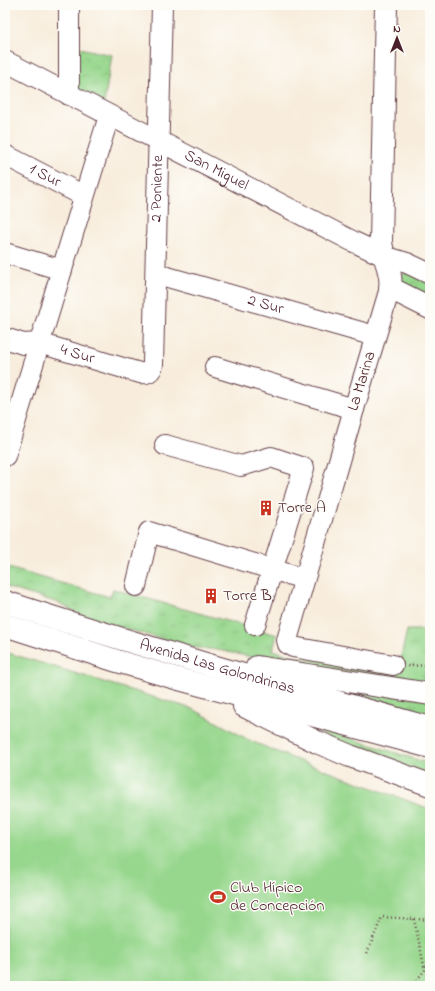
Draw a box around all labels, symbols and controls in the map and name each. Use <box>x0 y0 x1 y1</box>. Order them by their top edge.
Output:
north arrow <box>377 18 417 58</box>
text: N <box>393 21 401 37</box>
street label: San Miguel <box>180 144 253 197</box>
street label: 2 Poniente <box>145 154 170 222</box>
street label: 1 Sur <box>25 157 65 194</box>
street label: 2 Sur <box>245 288 286 321</box>
street label: 4 Sur <box>57 338 98 371</box>
street label: La Marina <box>342 348 382 414</box>
place label: Torre A <box>278 496 326 520</box>
building icon: Torre A <box>257 499 275 517</box>
place label: Torre B <box>223 584 272 608</box>
building icon: Torre B <box>202 587 220 605</box>
street label: Avenida Las Golondrinas <box>136 633 298 701</box>
place label: Club Hípico de Concepción <box>230 876 324 918</box>
sports icon: Club Hípico de Concepción <box>209 888 227 906</box>

